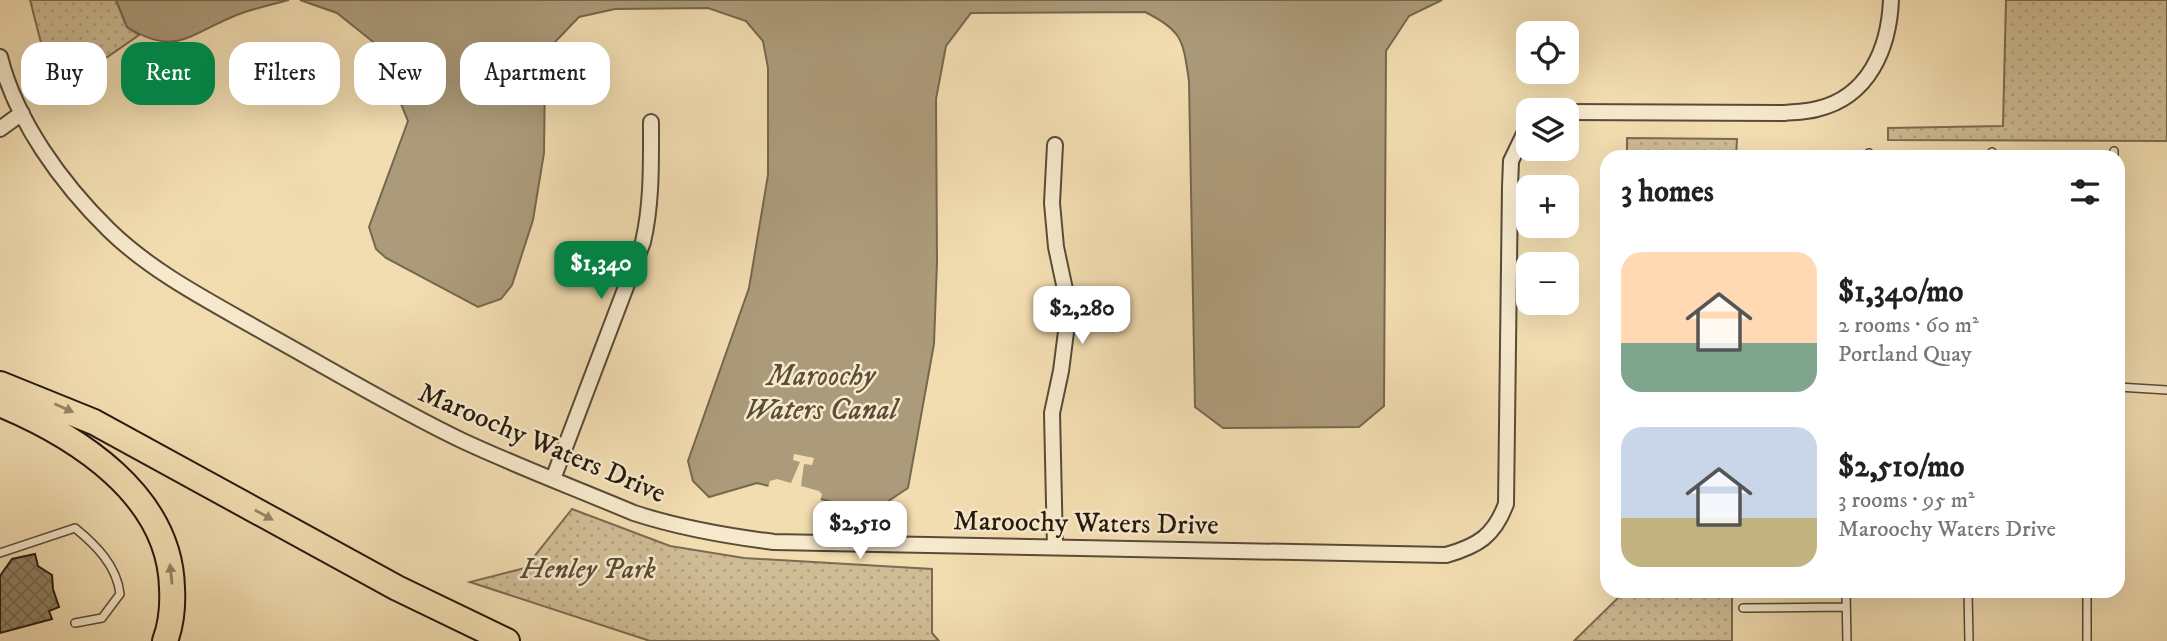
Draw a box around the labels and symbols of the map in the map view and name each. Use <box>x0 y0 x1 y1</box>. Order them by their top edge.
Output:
pin: $1,340 <box>544 242 658 301</box>
pin: $2,280 <box>1025 286 1139 346</box>
water label: Maroochy Waters Canal <box>744 358 901 429</box>
street label: Maroochy Waters Drive <box>413 375 671 511</box>
one-way arrow <box>53 403 74 414</box>
pin: $2,510 <box>803 502 917 561</box>
street label: Maroochy Waters Drive <box>953 503 1219 543</box>
one-way arrow <box>255 509 274 521</box>
park label: Henley Park <box>519 552 656 587</box>
one-way arrow <box>165 563 176 585</box>

